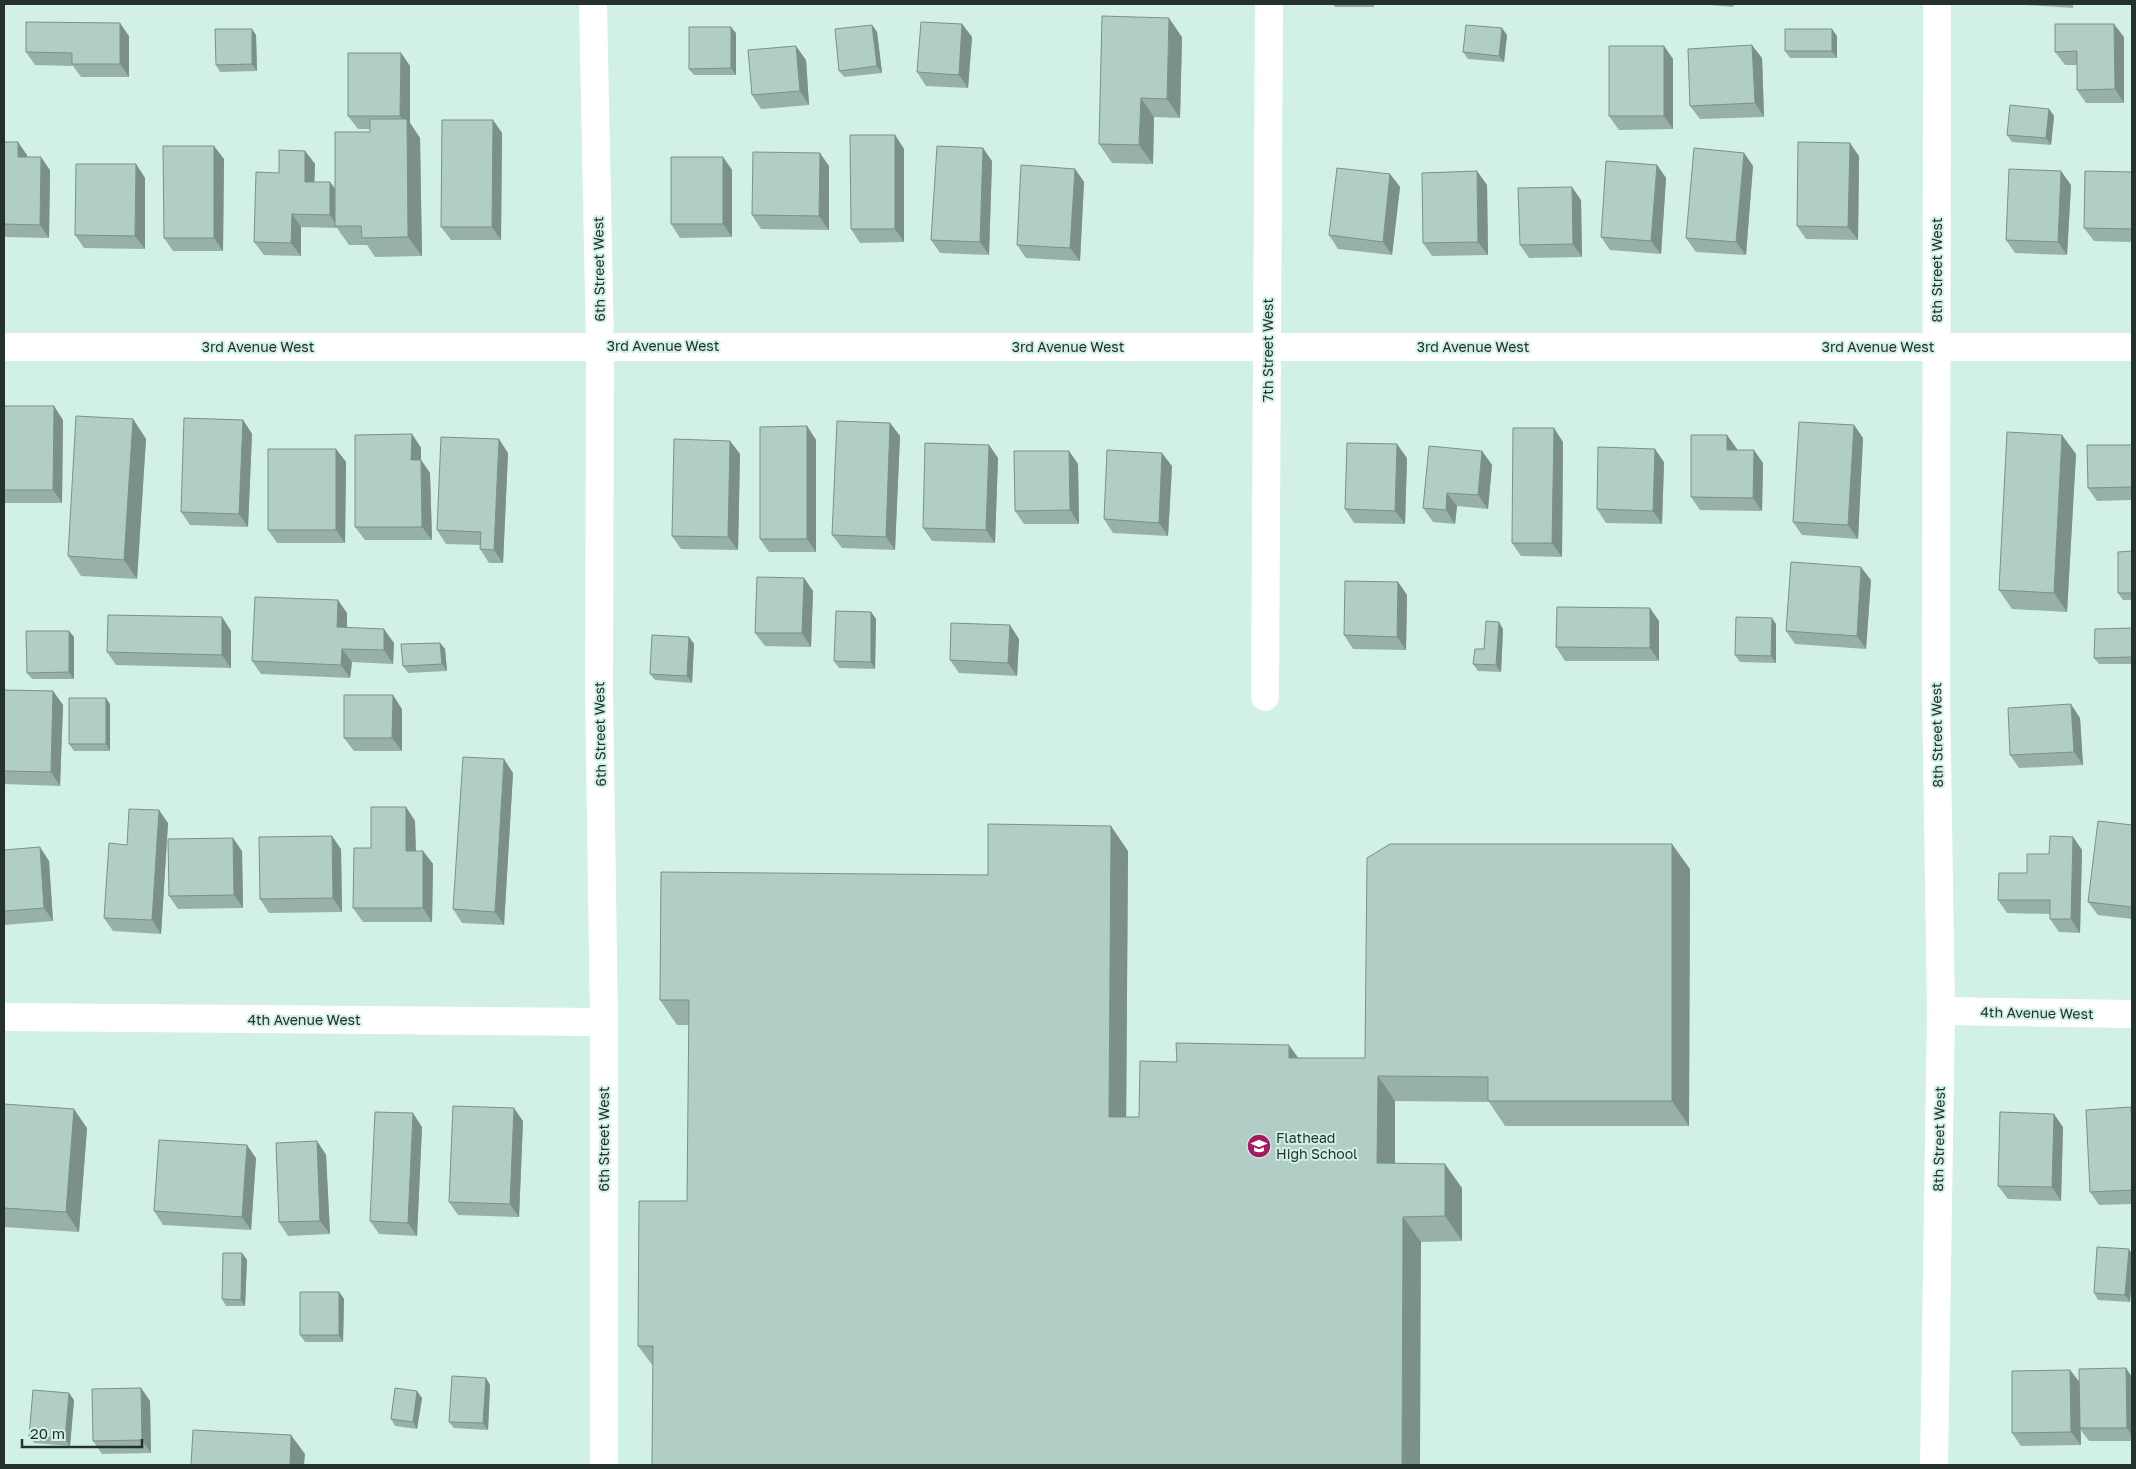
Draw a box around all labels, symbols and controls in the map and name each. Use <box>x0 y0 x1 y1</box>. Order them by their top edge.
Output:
street label: 6th Street West <box>589 216 608 322</box>
street label: 8th Street West <box>1928 217 1945 323</box>
street label: 7th Street West <box>1259 298 1276 402</box>
street label: 3rd Avenue West <box>607 337 719 354</box>
street label: 3rd Avenue West <box>202 338 314 355</box>
street label: 3rd Avenue West <box>1012 338 1124 355</box>
street label: 3rd Avenue West <box>1417 338 1529 355</box>
street label: 3rd Avenue West <box>1822 338 1934 355</box>
street label: 6th Street West <box>590 681 609 787</box>
street label: 8th Street West <box>1927 682 1946 788</box>
street label: 4th Avenue West <box>1980 1003 2094 1022</box>
street label: 4th Avenue West <box>247 1011 361 1028</box>
street label: 6th Street West <box>595 1086 612 1192</box>
street label: 8th Street West <box>1929 1086 1948 1192</box>
place label: Flathead High School <box>1276 1129 1358 1162</box>
school or university icon: Flathead High School <box>1246 1133 1272 1159</box>
scale bar <box>22 1416 142 1448</box>
text: 20 m <box>30 1424 65 1442</box>

